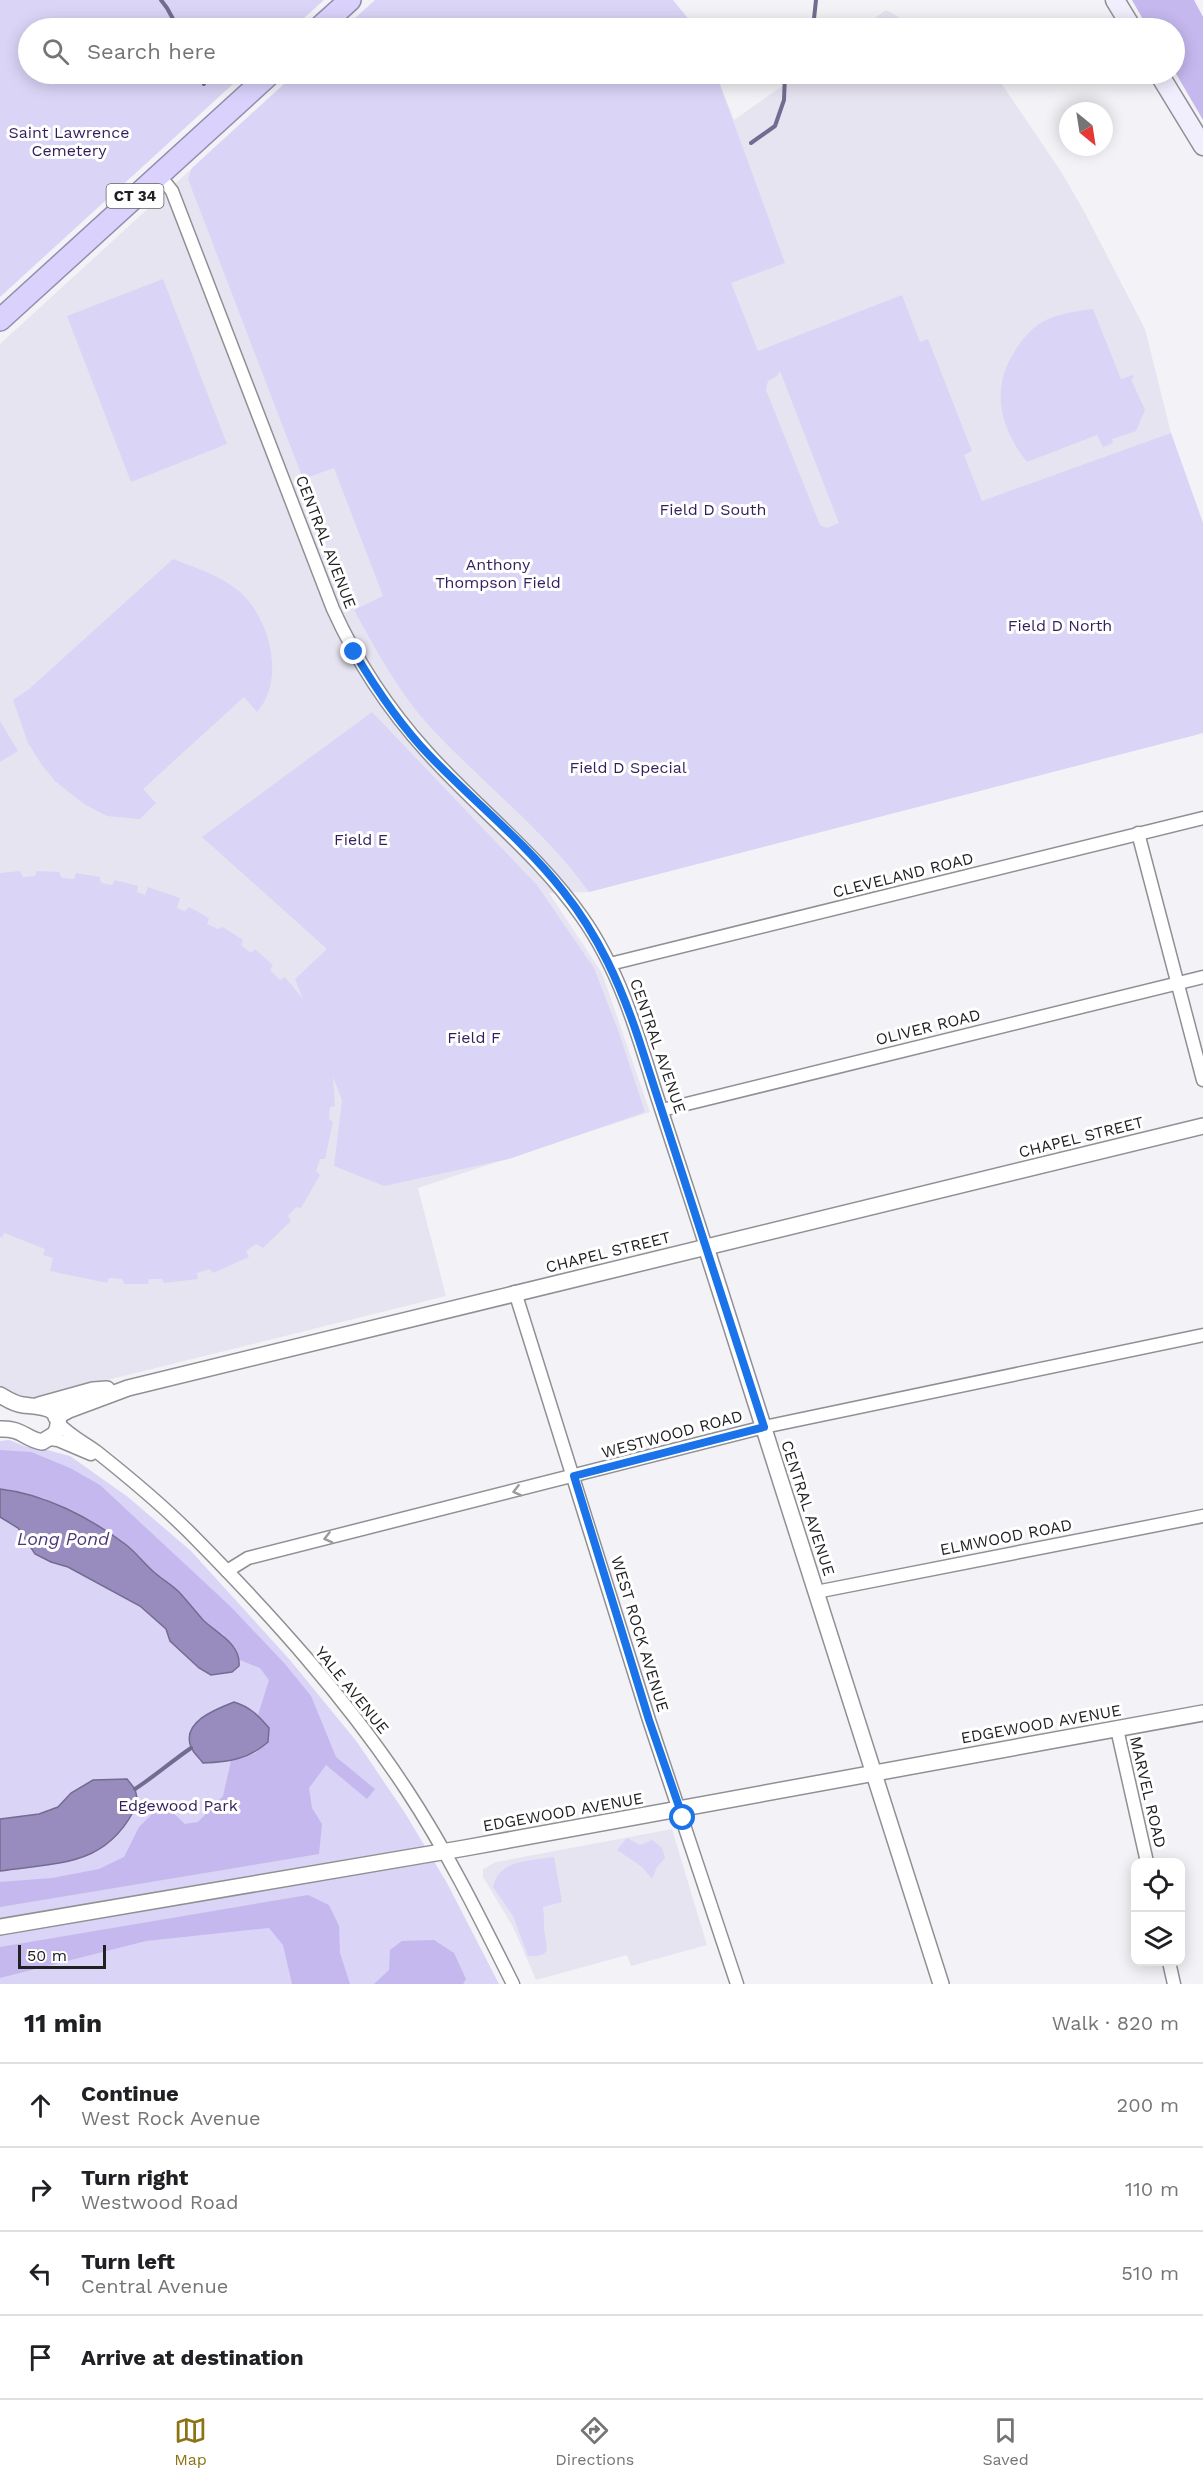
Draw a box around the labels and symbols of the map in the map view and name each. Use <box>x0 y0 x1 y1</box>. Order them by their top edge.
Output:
north arrow <box>1059 102 1113 156</box>
park label: Saint Lawrence Cemetery <box>9 123 129 160</box>
road number: CT 34 <box>106 184 164 208</box>
street label: CENTRAL AVENUE <box>292 473 360 611</box>
park label: Field D South <box>660 500 766 519</box>
park label: Anthony Thompson Field <box>435 555 561 592</box>
park label: Field D North <box>1008 616 1112 635</box>
route end <box>340 638 366 664</box>
park label: Field D Special <box>569 758 687 777</box>
park label: Field E <box>334 830 388 849</box>
street label: CLEVELAND ROAD <box>831 848 975 902</box>
street label: CENTRAL AVENUE <box>626 976 690 1116</box>
street label: OLIVER ROAD <box>874 1005 982 1049</box>
park label: Field F <box>447 1028 501 1047</box>
street label: CHAPEL STREET <box>1017 1112 1146 1162</box>
street label: CHAPEL STREET <box>544 1227 673 1277</box>
street label: WESTWOOD ROAD <box>599 1406 745 1462</box>
street label: CENTRAL AVENUE <box>777 1438 839 1578</box>
one-way arrow <box>513 1483 523 1496</box>
street label: ELMWOOD ROAD <box>938 1515 1074 1559</box>
water label: Long Pond <box>17 1528 110 1549</box>
one-way arrow <box>323 1530 333 1543</box>
street label: WEST ROCK AVENUE <box>607 1554 673 1714</box>
street label: YALE AVENUE <box>311 1643 393 1737</box>
street label: EDGEWOOD AVENUE <box>959 1701 1123 1747</box>
street label: MARVEL ROAD <box>1126 1734 1170 1850</box>
street label: EDGEWOOD AVENUE <box>481 1789 645 1835</box>
park label: Edgewood Park <box>118 1796 238 1815</box>
route start <box>669 1804 695 1830</box>
scale bar <box>18 1942 106 1970</box>

